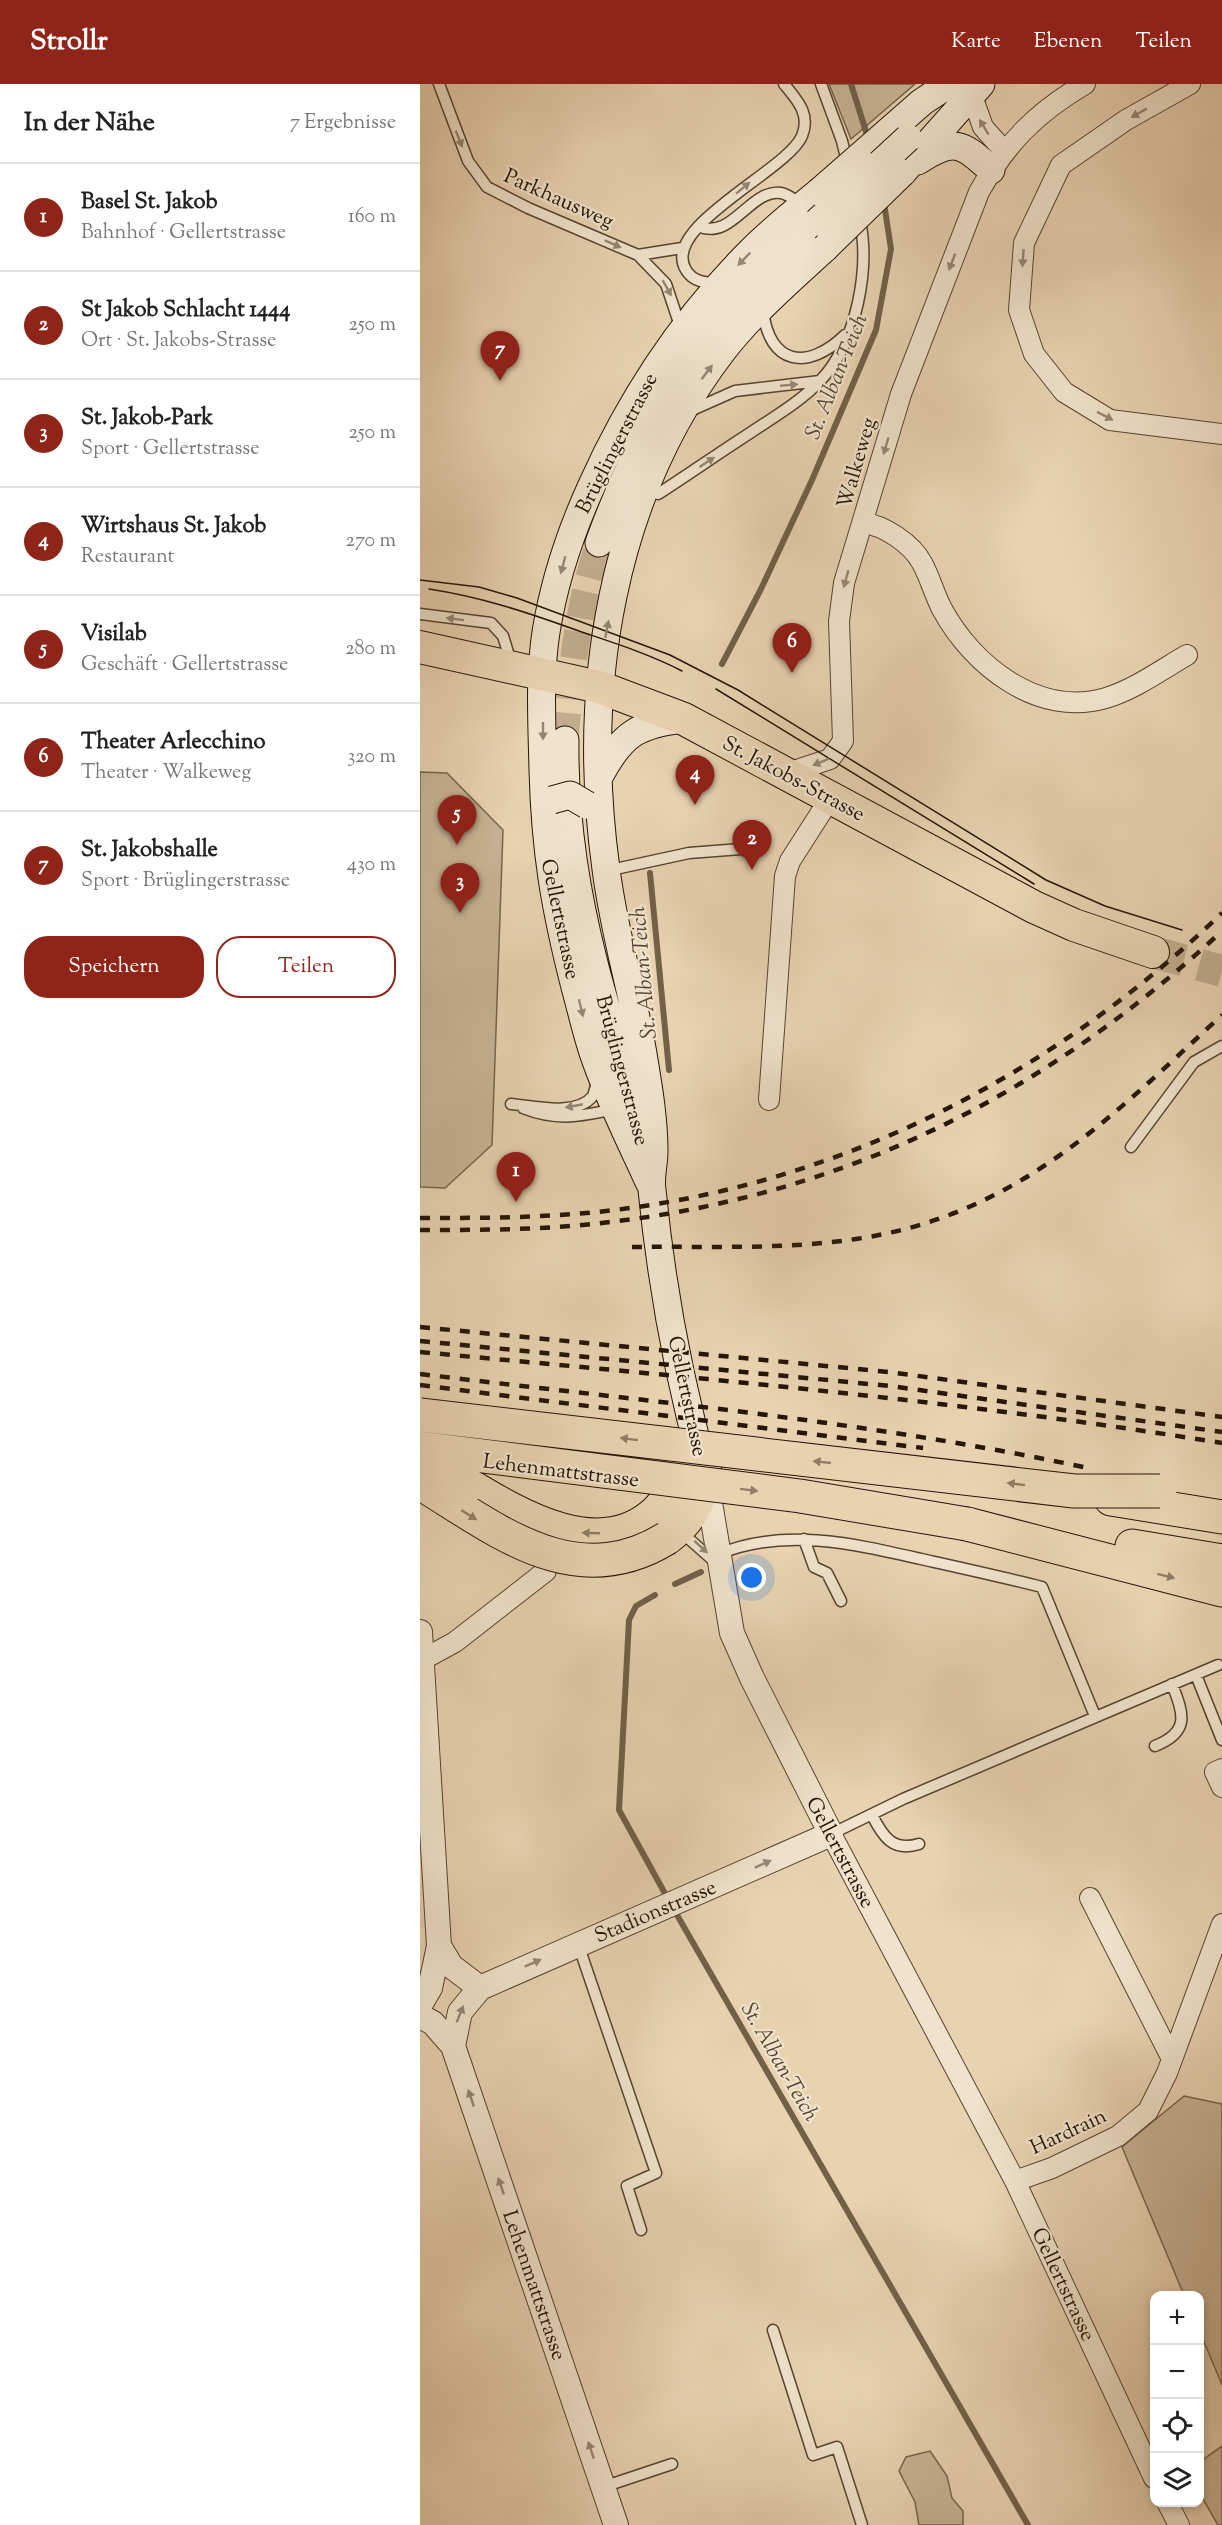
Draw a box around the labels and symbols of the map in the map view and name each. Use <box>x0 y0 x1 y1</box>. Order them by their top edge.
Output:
one-way arrow <box>1131 107 1147 118</box>
one-way arrow <box>979 118 990 135</box>
one-way arrow <box>455 130 465 148</box>
street label: Parkhausweg <box>498 162 618 237</box>
one-way arrow <box>736 183 751 195</box>
one-way arrow <box>605 239 623 249</box>
one-way arrow <box>1018 248 1027 267</box>
one-way arrow <box>737 251 751 265</box>
one-way arrow <box>947 254 957 272</box>
one-way arrow <box>662 280 672 297</box>
water label: St. Alban-Teich <box>798 309 878 445</box>
pin: 7 <box>480 332 520 381</box>
one-way arrow <box>701 364 713 380</box>
street label: Brüglingerstrasse <box>569 368 666 520</box>
one-way arrow <box>779 380 798 390</box>
one-way arrow <box>1097 411 1114 421</box>
street label: Walkeweg <box>831 414 885 513</box>
one-way arrow <box>881 437 890 455</box>
one-way arrow <box>699 456 715 467</box>
one-way arrow <box>557 556 567 574</box>
one-way arrow <box>841 570 850 588</box>
one-way arrow <box>446 614 465 623</box>
one-way arrow <box>603 620 612 639</box>
pin: 6 <box>772 624 812 673</box>
one-way arrow <box>538 721 547 740</box>
street label: St. Jakobs-Strasse <box>716 729 870 830</box>
pin: 4 <box>676 756 714 805</box>
one-way arrow <box>812 758 830 767</box>
pin: 5 <box>438 796 477 845</box>
pin: 2 <box>732 820 772 870</box>
street label: Gellertstrasse <box>532 856 586 982</box>
pin: 3 <box>440 864 480 913</box>
water label: St. Alban-Teich <box>623 905 667 1040</box>
street label: Brüglingerstrasse <box>587 992 656 1149</box>
one-way arrow <box>577 999 586 1017</box>
one-way arrow <box>564 1102 583 1111</box>
pin: 1 <box>496 1152 536 1202</box>
street label: Gellertstrasse <box>659 1333 713 1459</box>
one-way arrow <box>619 1435 638 1444</box>
street label: Lehenmattstrasse <box>481 1448 641 1496</box>
one-way arrow <box>813 1457 832 1467</box>
one-way arrow <box>1007 1480 1026 1489</box>
one-way arrow <box>739 1485 758 1494</box>
one-way arrow <box>461 1509 477 1520</box>
one-way arrow <box>581 1529 600 1538</box>
one-way arrow <box>693 1540 708 1553</box>
your location <box>737 1563 766 1592</box>
one-way arrow <box>1157 1571 1175 1581</box>
street label: Gellertstrasse <box>797 1792 881 1914</box>
one-way arrow <box>755 1860 772 1869</box>
street label: Stadionstrasse <box>590 1874 721 1952</box>
one-way arrow <box>524 1958 542 1968</box>
water label: St. Alban-Teich <box>731 1997 826 2128</box>
one-way arrow <box>456 2005 466 2023</box>
one-way arrow <box>465 2089 475 2107</box>
street label: Hardrain <box>1026 2102 1112 2164</box>
one-way arrow <box>495 2176 505 2194</box>
street label: Lehenmattstrasse <box>493 2206 573 2365</box>
street label: Gellertstrasse <box>1023 2223 1102 2347</box>
one-way arrow <box>585 2441 595 2459</box>

